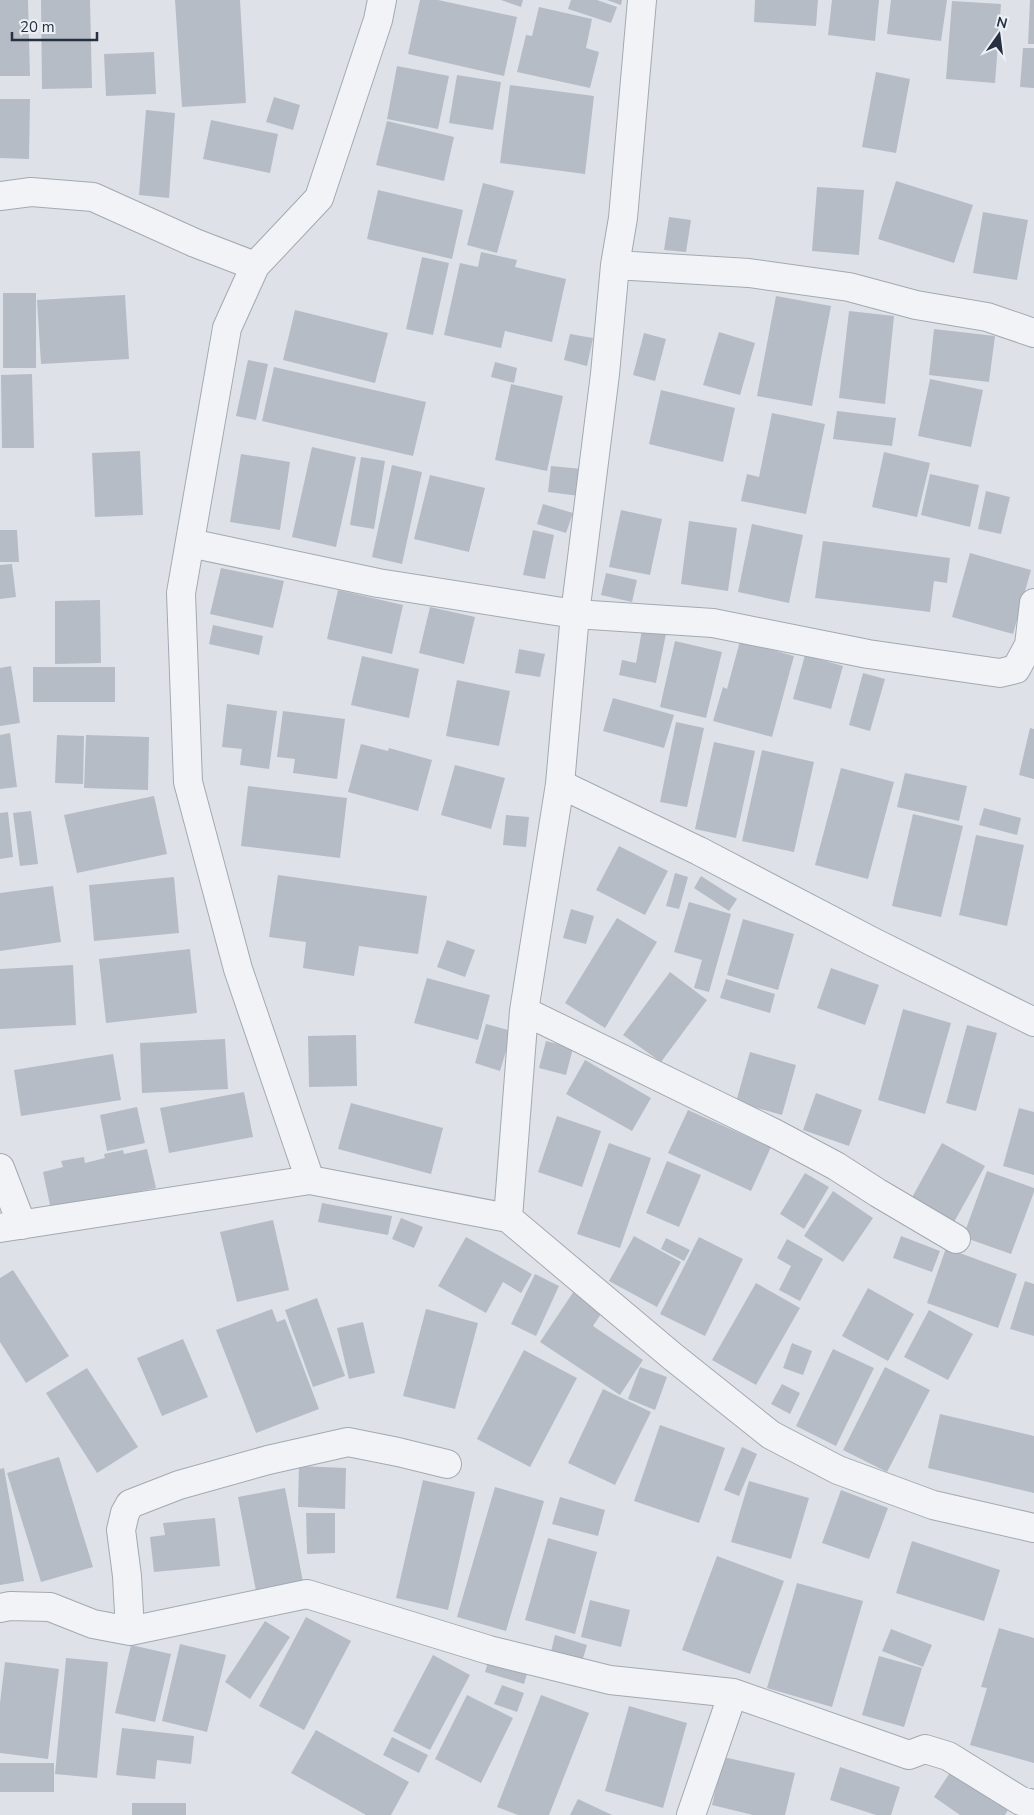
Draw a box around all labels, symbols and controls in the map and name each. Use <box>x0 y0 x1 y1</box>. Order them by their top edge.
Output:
scale bar <box>12 10 98 42</box>
north arrow <box>974 10 1024 60</box>
text: N <box>995 12 1009 33</box>
text: 20 m <box>20 17 55 37</box>

